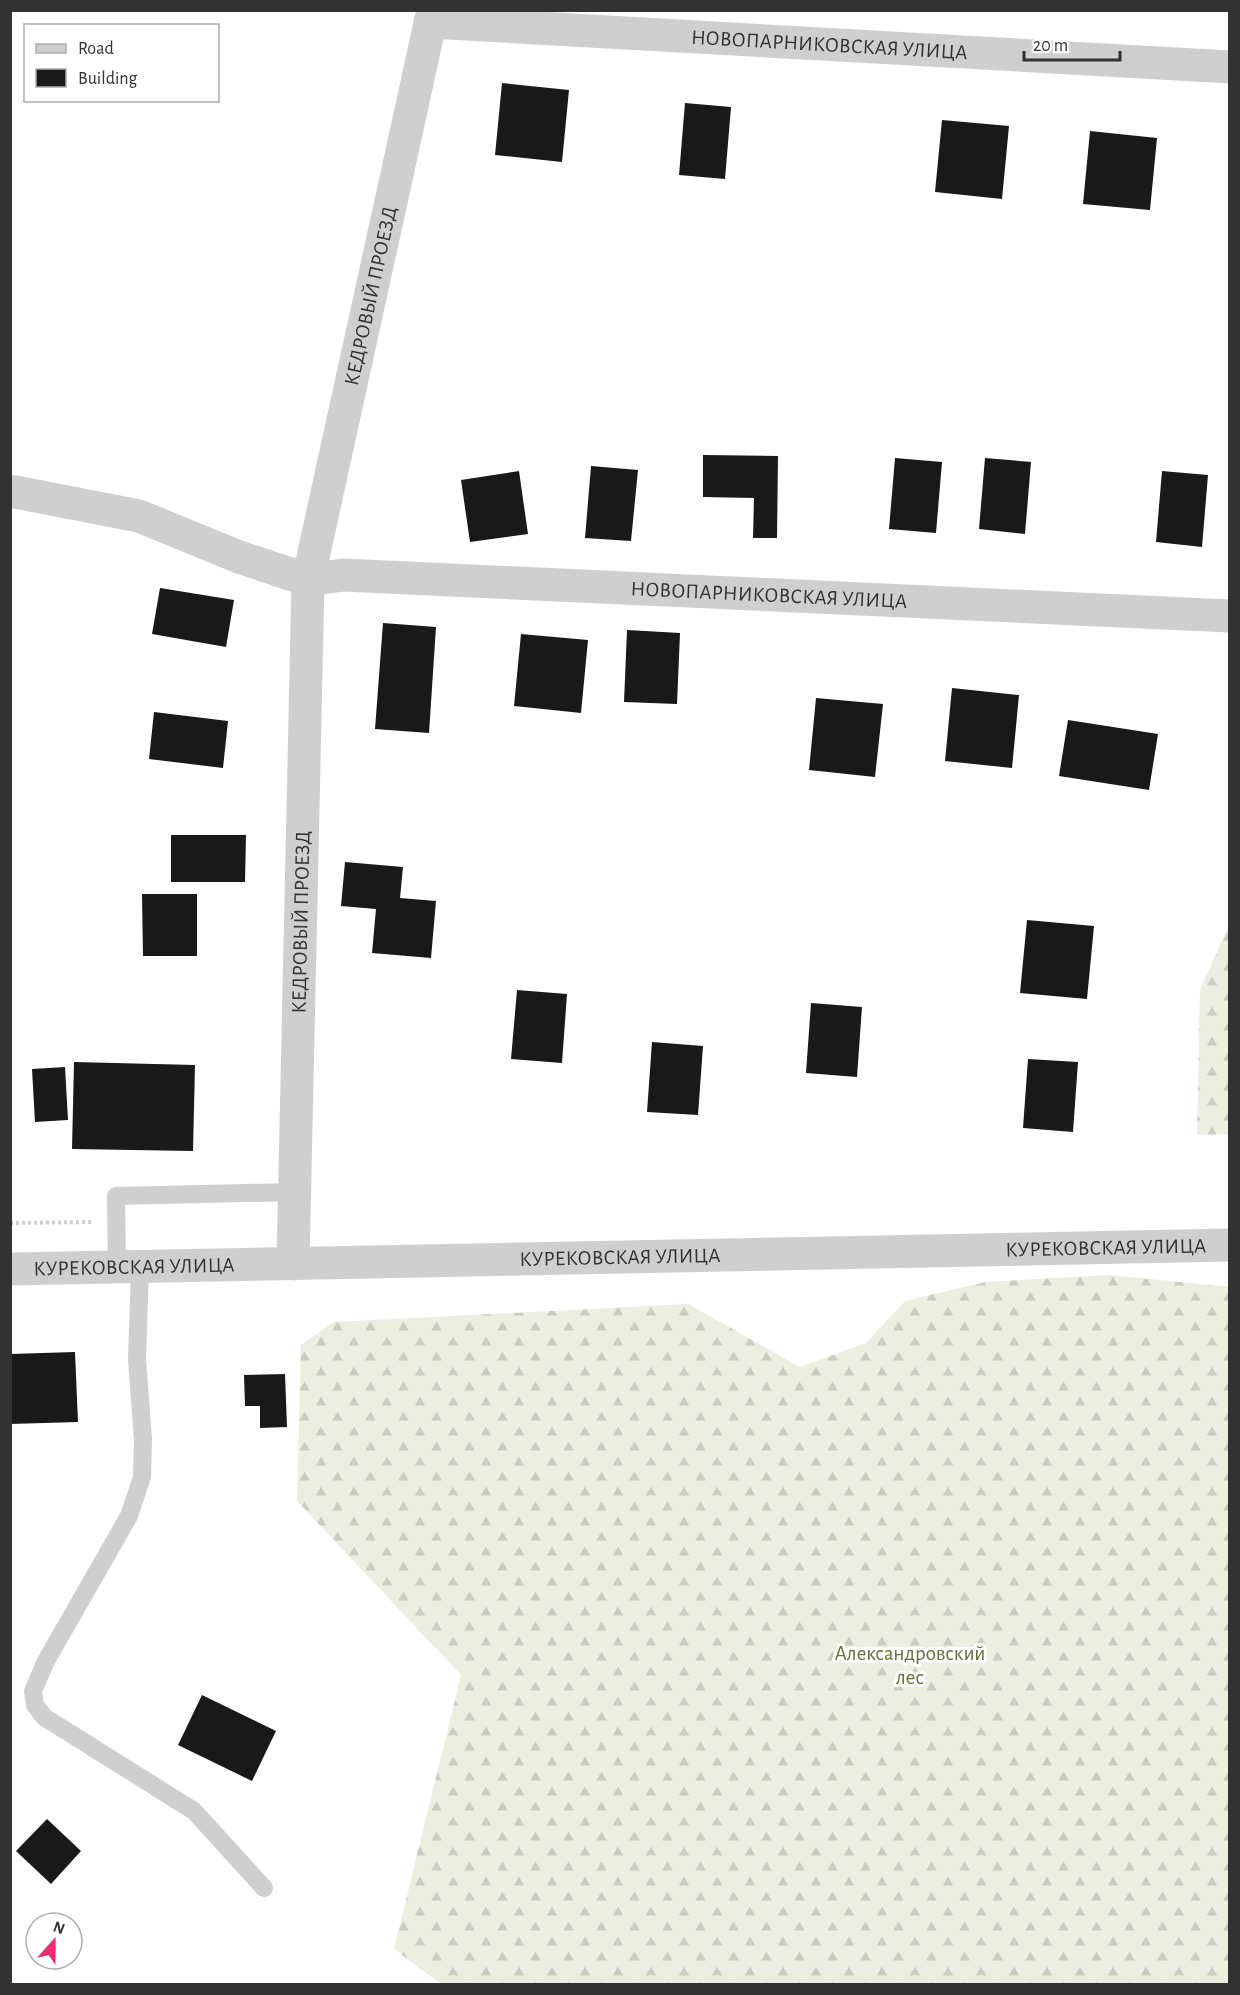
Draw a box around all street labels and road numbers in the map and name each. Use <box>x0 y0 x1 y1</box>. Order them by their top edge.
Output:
street label: НОВОПАРНИКОВСКАЯ УЛИЦА <box>691 27 968 63</box>
street label: КЕДРОВЫЙ ПРОЕЗД <box>341 204 401 388</box>
street label: НОВОПАРНИКОВСКАЯ УЛИЦА <box>630 578 908 612</box>
street label: КЕДРОВЫЙ ПРОЕЗД <box>288 830 314 1014</box>
street label: КУРЕКОВСКАЯ УЛИЦА <box>1005 1235 1207 1260</box>
street label: КУРЕКОВСКАЯ УЛИЦА <box>519 1245 721 1270</box>
street label: КУРЕКОВСКАЯ УЛИЦА <box>33 1255 235 1280</box>

